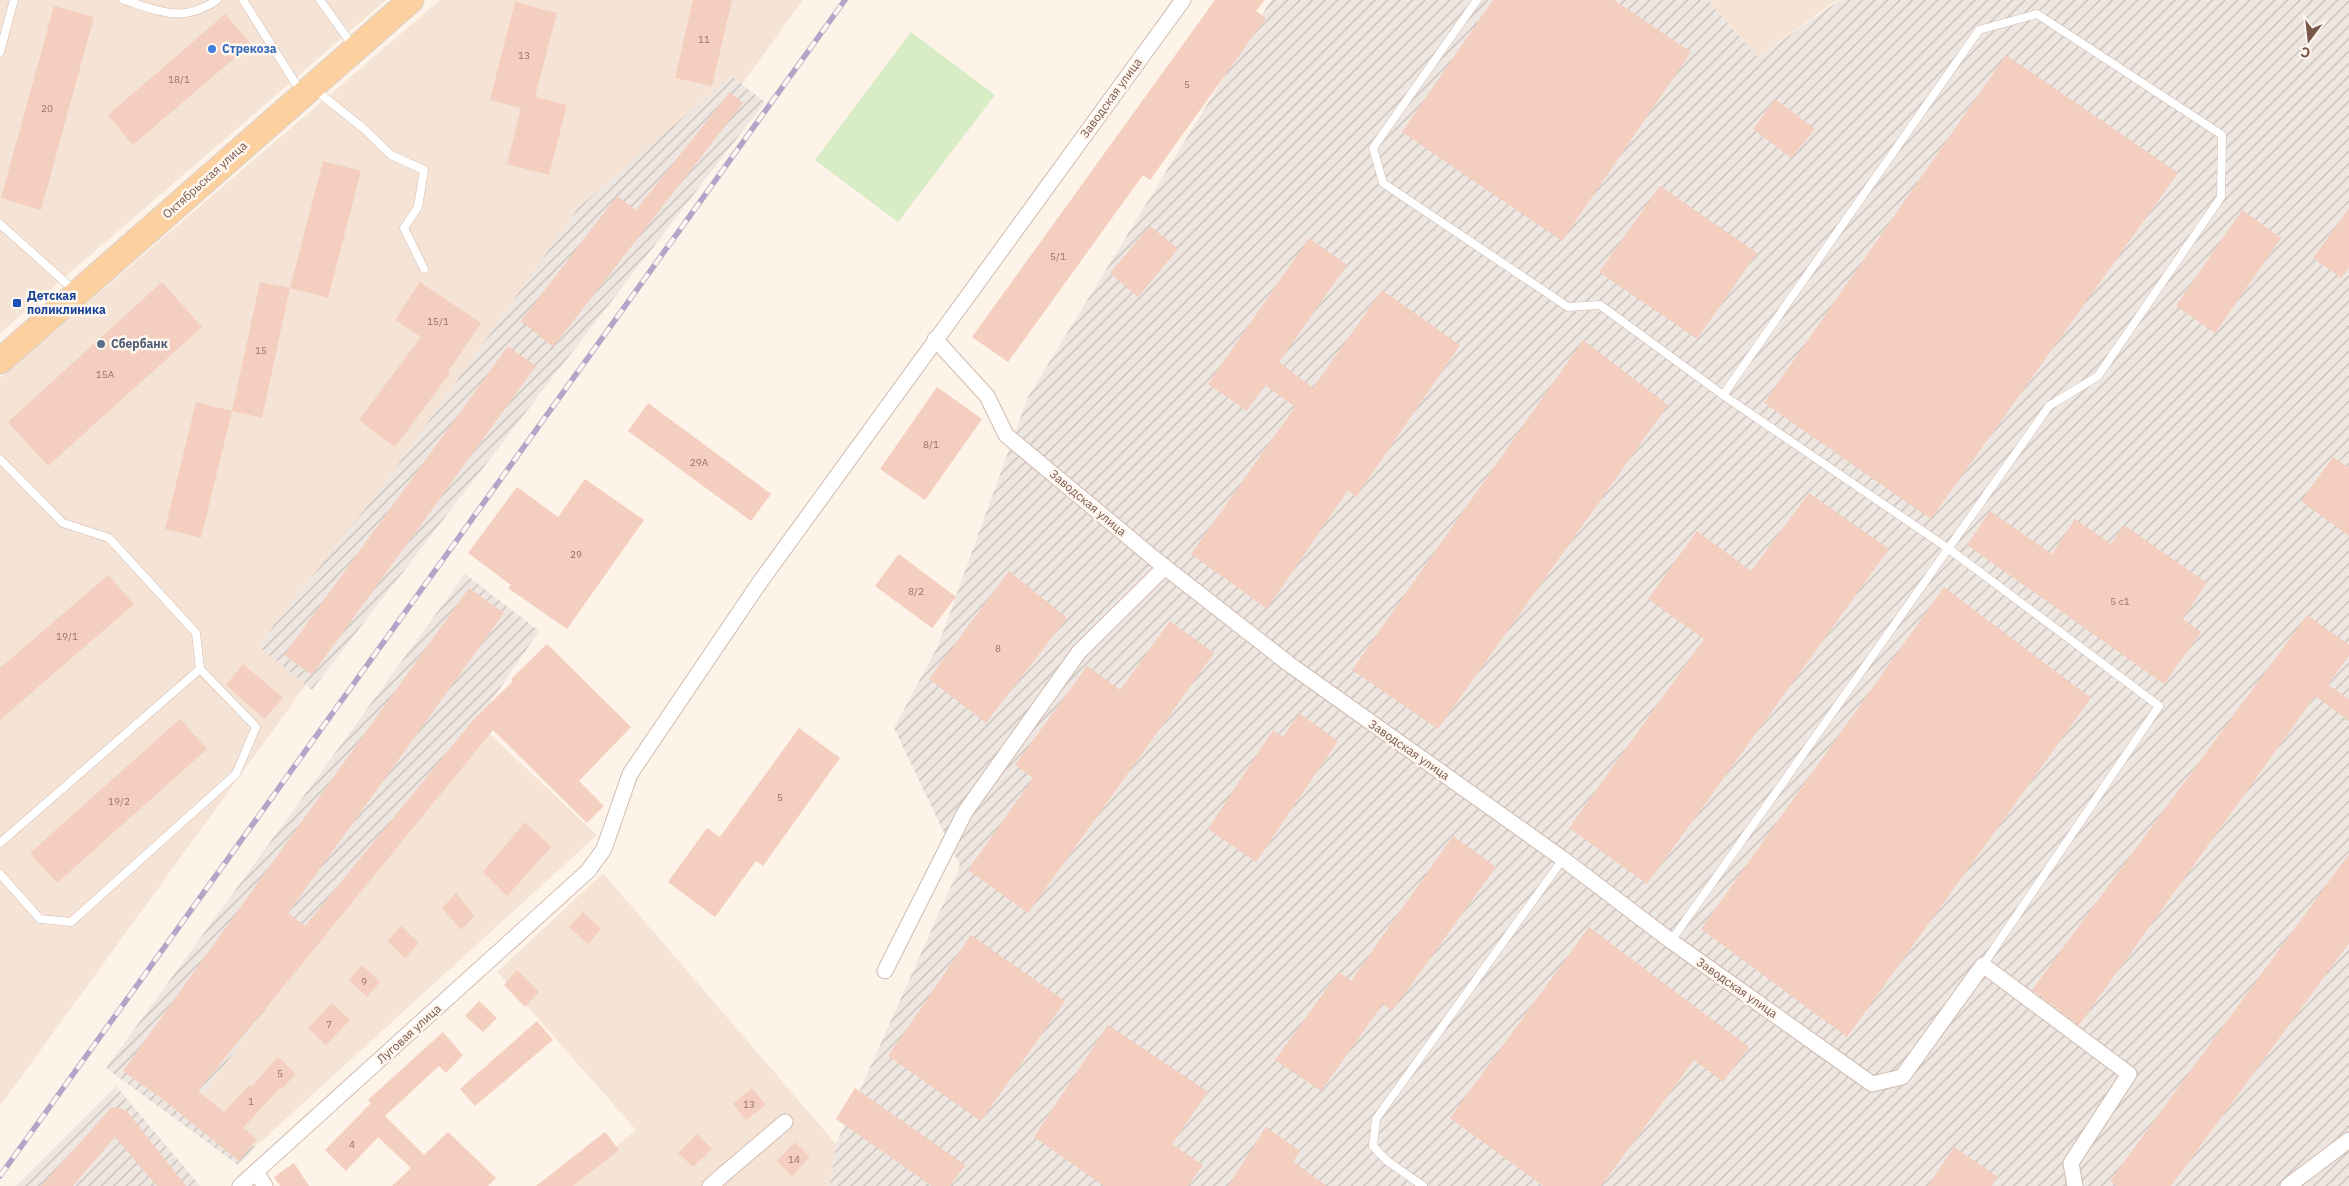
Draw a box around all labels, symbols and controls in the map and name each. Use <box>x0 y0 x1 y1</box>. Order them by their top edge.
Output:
north arrow <box>2284 15 2334 65</box>
house number: 11 <box>698 33 710 46</box>
place label: Стрекоза <box>222 41 277 56</box>
marker: Стрекоза <box>206 43 218 55</box>
text: С <box>2299 43 2312 62</box>
house number: 13 <box>518 49 530 62</box>
street label: Заводская улица <box>1076 54 1145 141</box>
house number: 18/1 <box>168 73 190 86</box>
house number: 5 <box>1184 78 1190 91</box>
house number: 20 <box>41 102 53 115</box>
street label: Октябрьская улица <box>159 137 250 221</box>
house number: 5/1 <box>1050 250 1066 263</box>
place label: Детская поликлиника <box>27 288 106 317</box>
marker: Детская поликлиника <box>11 297 23 309</box>
house number: 15/1 <box>427 315 449 328</box>
place label: Сбербанк <box>111 336 168 351</box>
marker: Сбербанк <box>95 338 107 350</box>
house number: 15 <box>255 344 267 357</box>
house number: 15А <box>96 368 115 381</box>
house number: 8/1 <box>923 438 939 451</box>
house number: 29А <box>690 456 709 469</box>
street label: Заводская улица <box>1047 466 1130 539</box>
house number: 29 <box>570 548 582 561</box>
house number: 8/2 <box>908 585 924 598</box>
house number: 5 с1 <box>2110 595 2130 608</box>
house number: 19/1 <box>56 630 78 643</box>
house number: 8 <box>995 642 1001 655</box>
street label: Заводская улица <box>1366 716 1453 783</box>
house number: 5 <box>777 791 783 804</box>
house number: 19/2 <box>108 795 130 808</box>
street label: Заводская улица <box>1694 954 1781 1021</box>
house number: 9 <box>361 975 367 988</box>
street label: Луговая улица <box>373 1000 444 1066</box>
house number: 7 <box>326 1018 332 1031</box>
house number: 5 <box>277 1067 283 1080</box>
house number: 1 <box>248 1095 254 1108</box>
house number: 13 <box>743 1098 755 1111</box>
house number: 4 <box>349 1138 355 1151</box>
house number: 14 <box>788 1153 800 1166</box>

